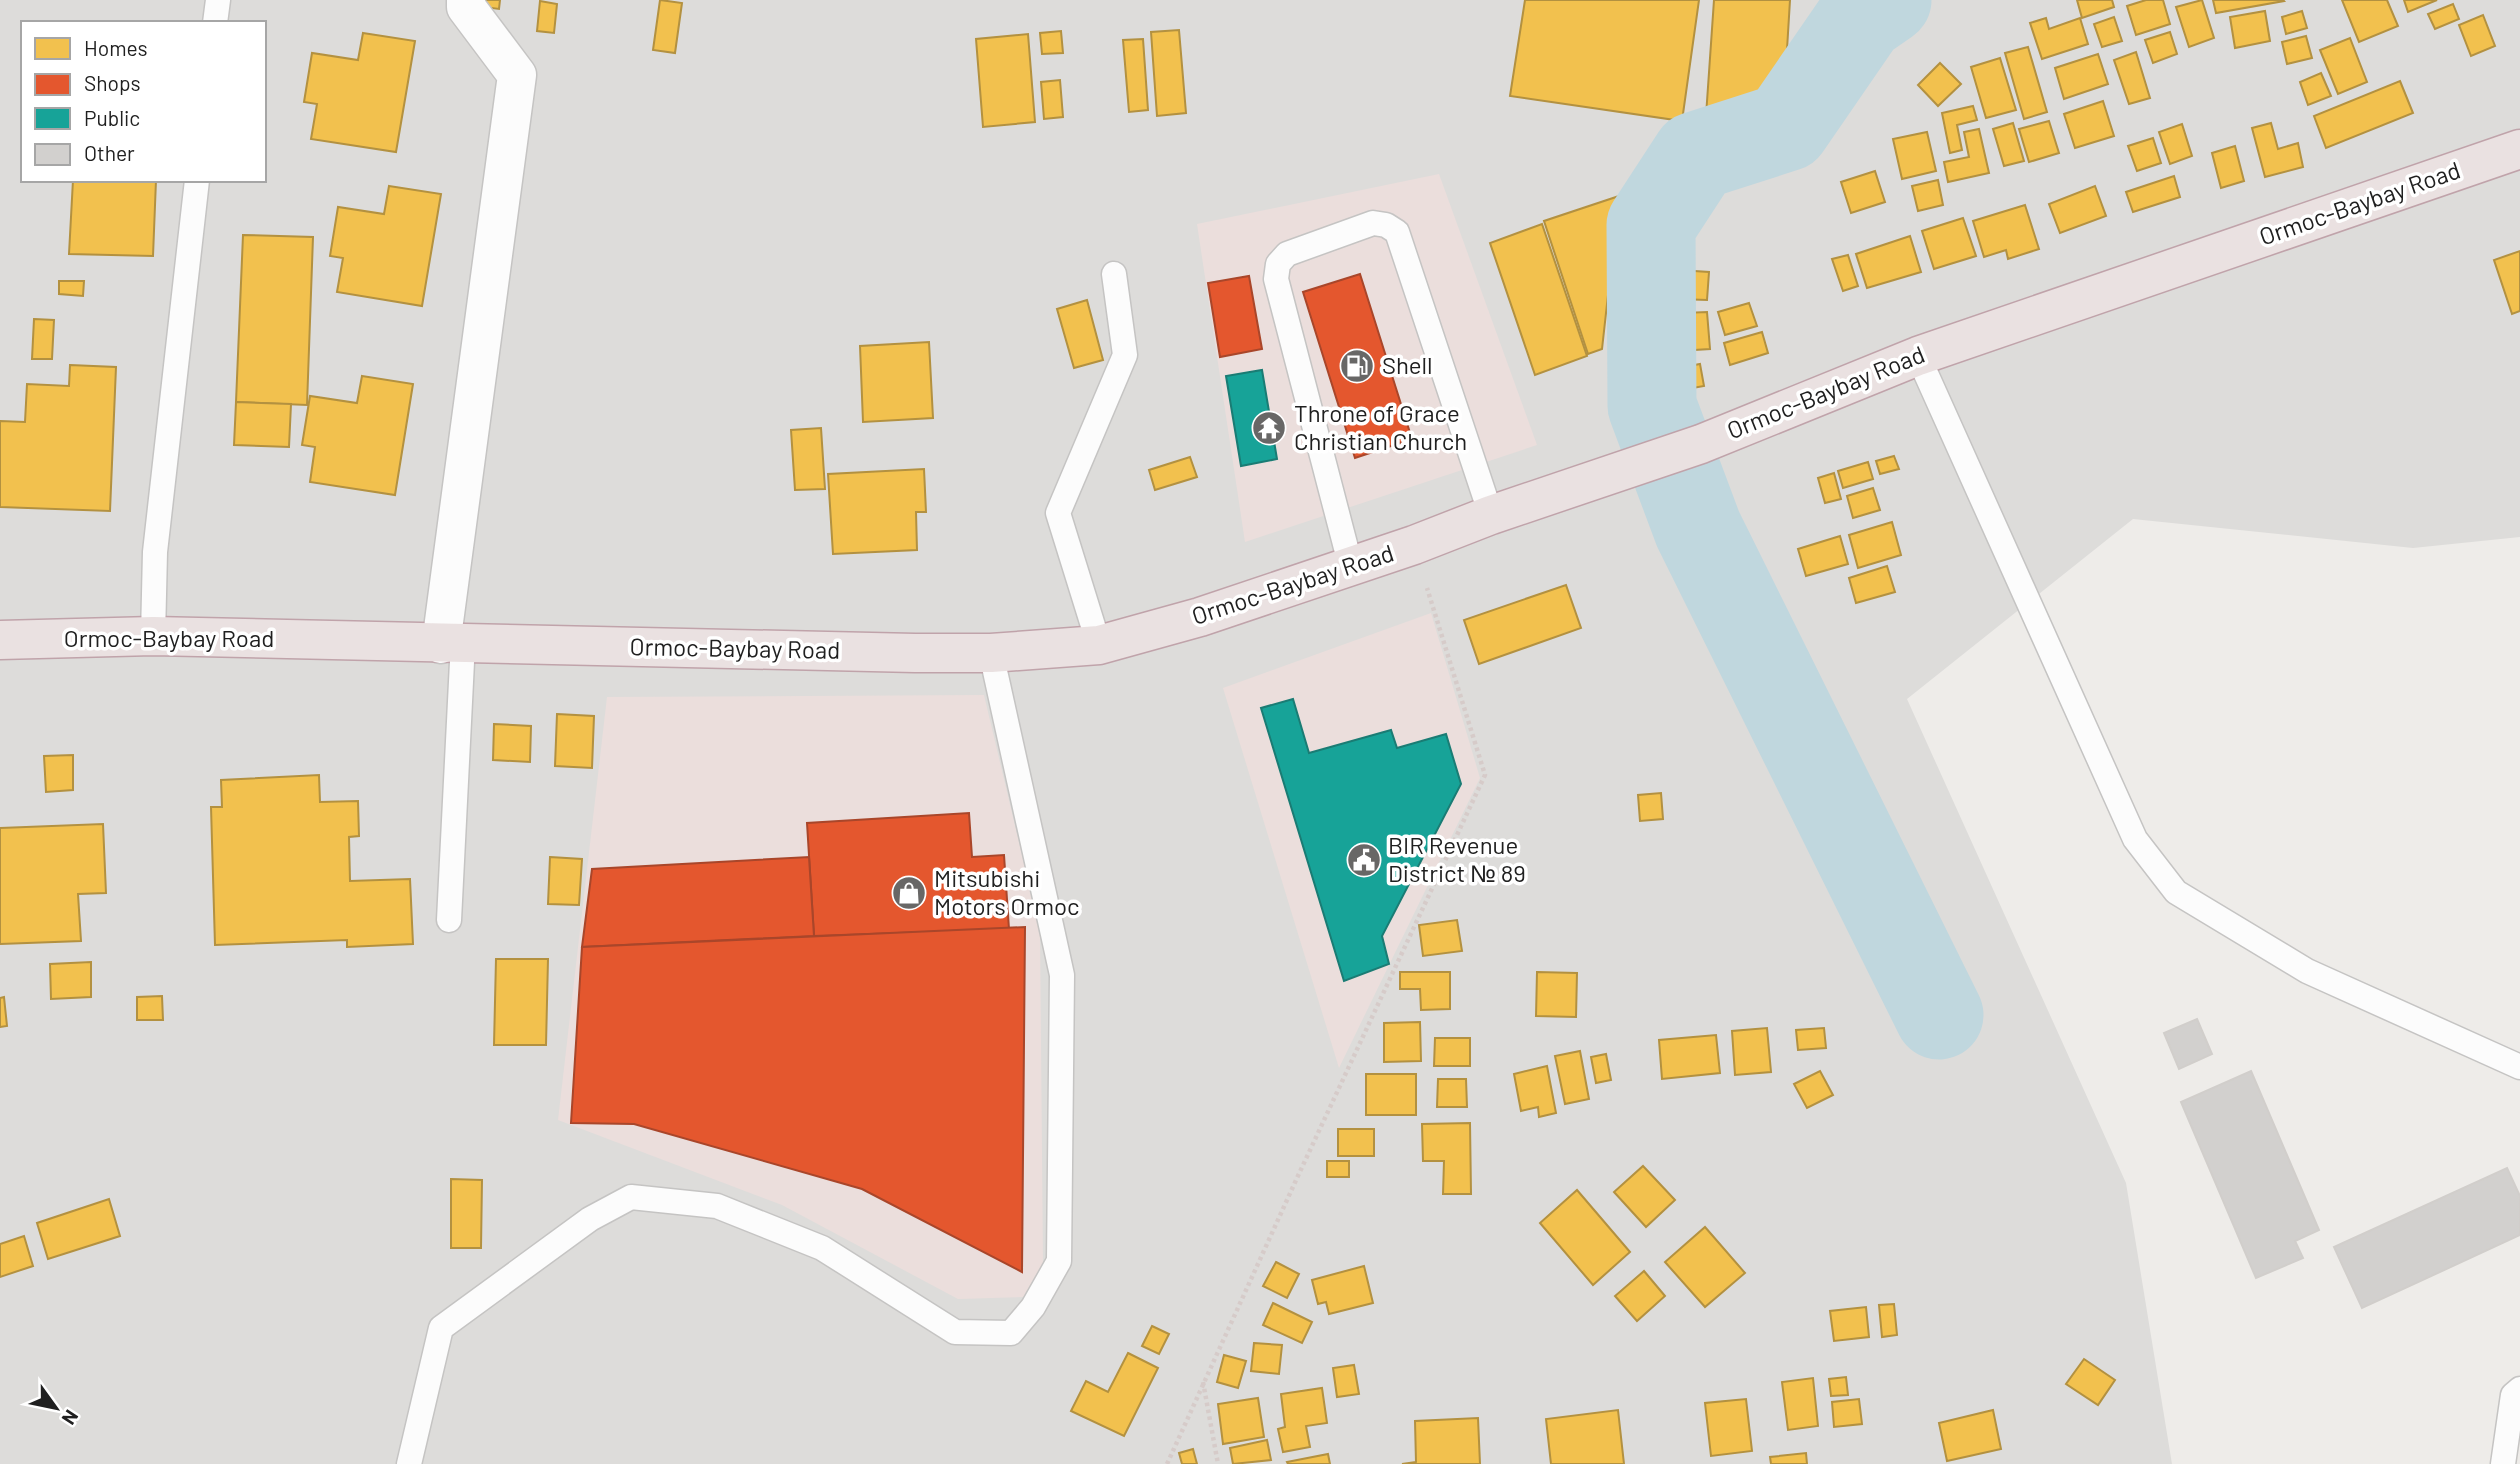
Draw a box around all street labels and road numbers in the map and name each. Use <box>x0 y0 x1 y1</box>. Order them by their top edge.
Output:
street label: Ormoc-Baybay Road <box>2255 155 2464 251</box>
street label: Ormoc-Baybay Road <box>1722 339 1928 444</box>
street label: Ormoc-Baybay Road <box>1188 537 1397 630</box>
street label: Ormoc-Baybay Road <box>64 623 274 652</box>
street label: Ormoc-Baybay Road <box>630 631 841 664</box>

